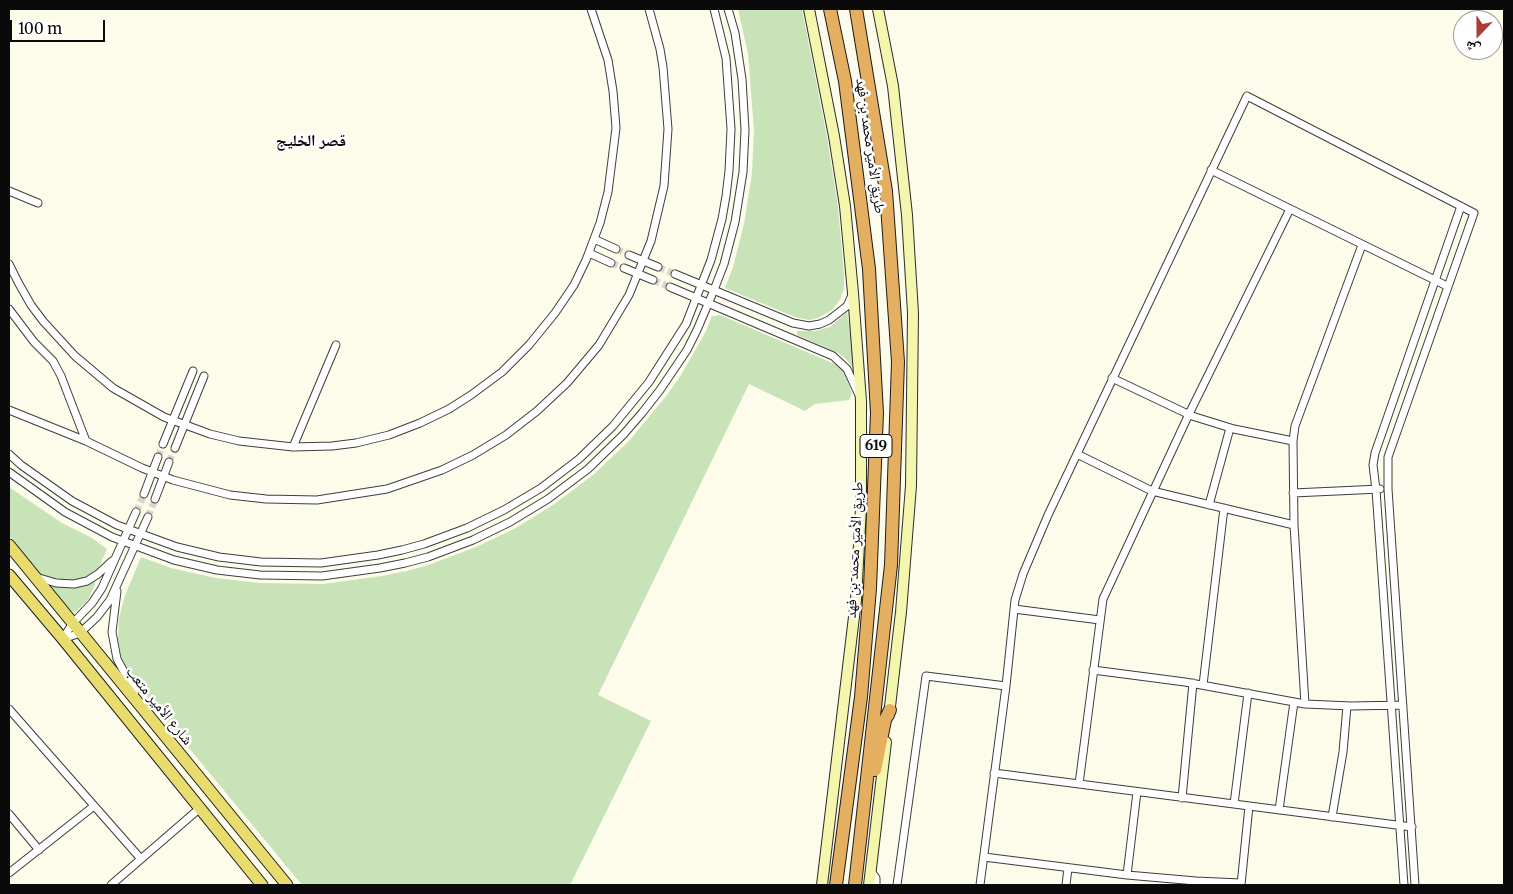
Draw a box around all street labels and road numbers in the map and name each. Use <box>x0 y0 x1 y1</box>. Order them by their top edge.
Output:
street label: طريق الأمير محمد بن فهد <box>852 77 888 215</box>
road number: 619 <box>860 434 892 458</box>
street label: طريق الأمير محمد بن فهد <box>842 481 868 619</box>
street label: شارع الأمير متعب <box>122 663 196 749</box>

